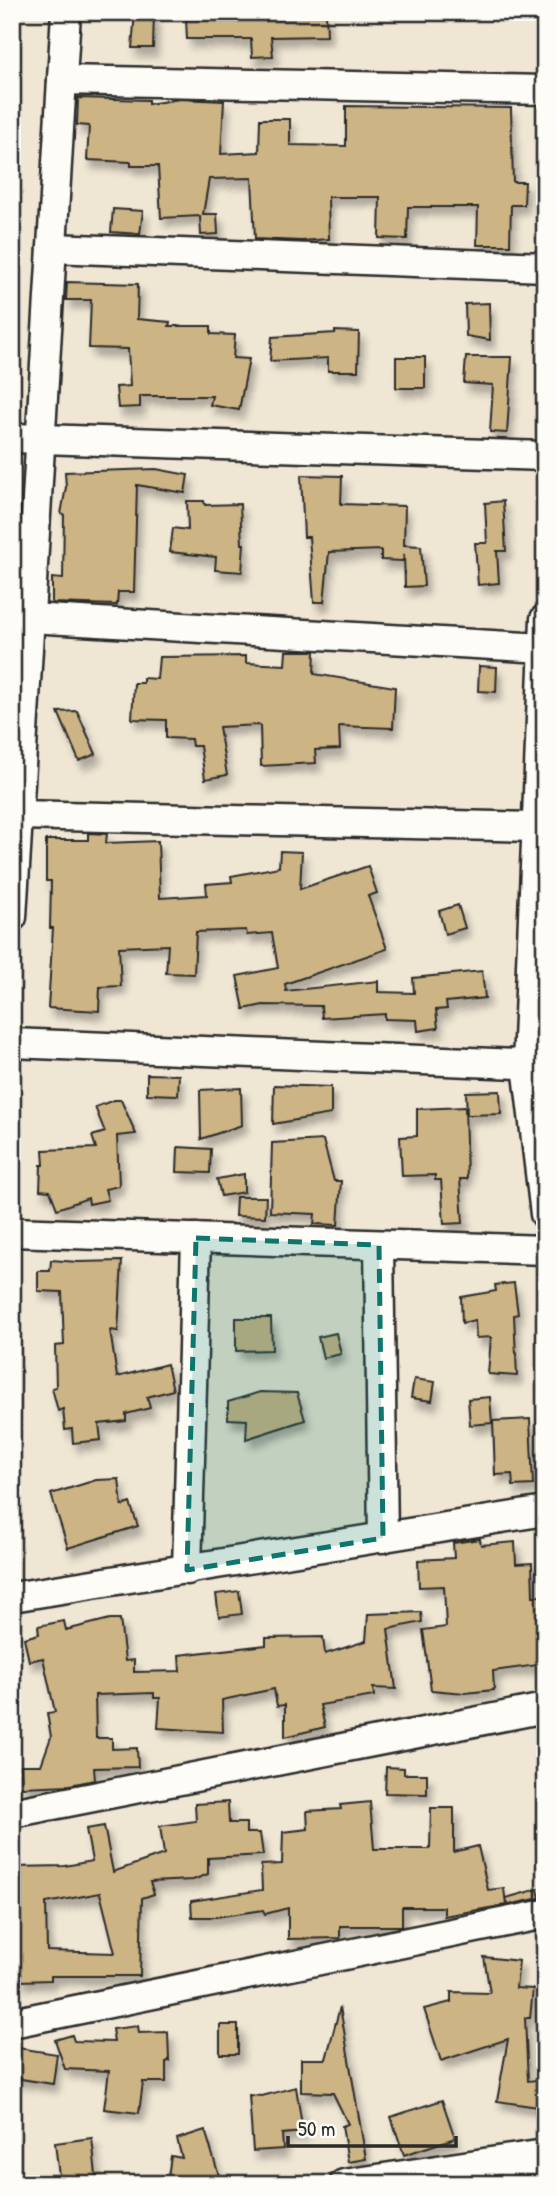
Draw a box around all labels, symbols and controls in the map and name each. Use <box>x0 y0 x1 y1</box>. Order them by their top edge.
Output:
scale bar <box>288 2105 456 2149</box>
text: 50 m <box>298 2114 335 2143</box>

